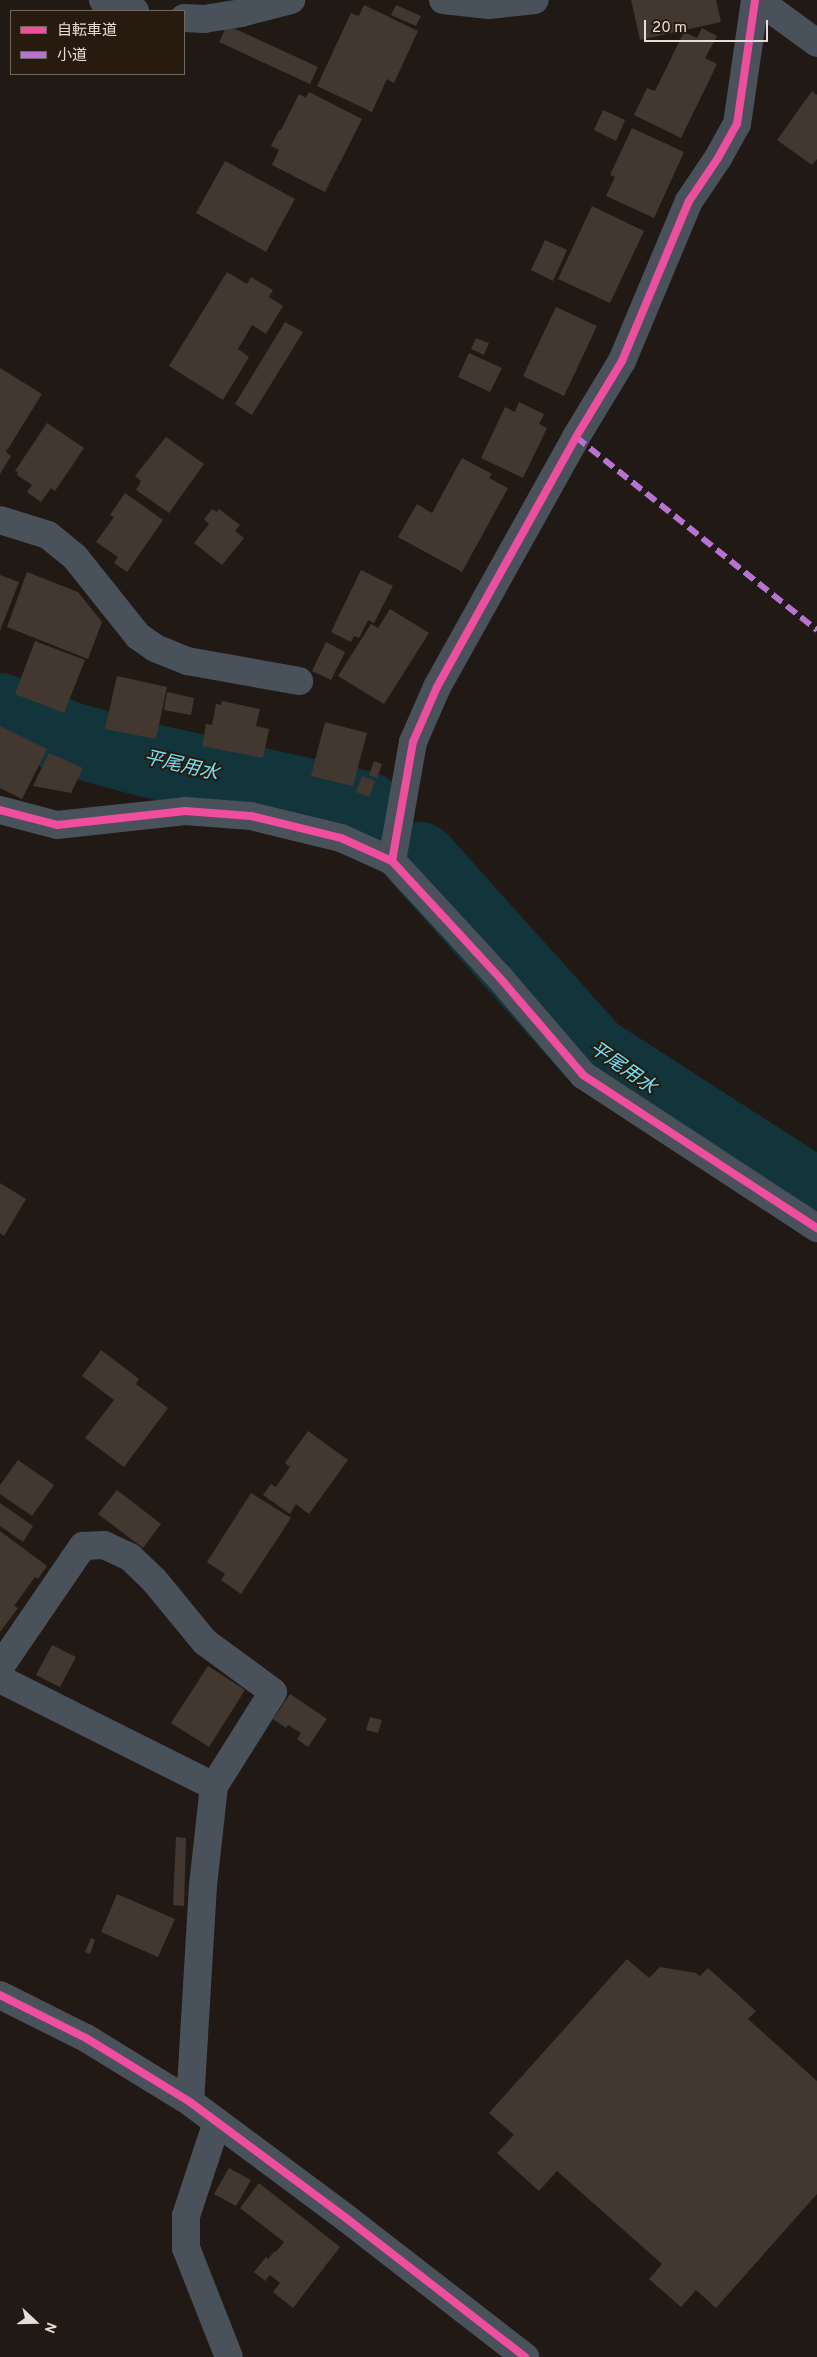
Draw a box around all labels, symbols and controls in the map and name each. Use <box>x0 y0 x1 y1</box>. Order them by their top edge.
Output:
legend <box>10 10 185 75</box>
scale bar <box>647 10 771 42</box>
text: 20 m <box>652 19 687 38</box>
text: 自転車道 <box>57 22 117 41</box>
text: 小道 <box>57 47 87 66</box>
water label: 平尾用水 <box>141 747 221 787</box>
water label: 平尾用水 <box>584 1038 660 1100</box>
north arrow <box>10 2297 60 2347</box>
text: N <box>40 2320 59 2335</box>

